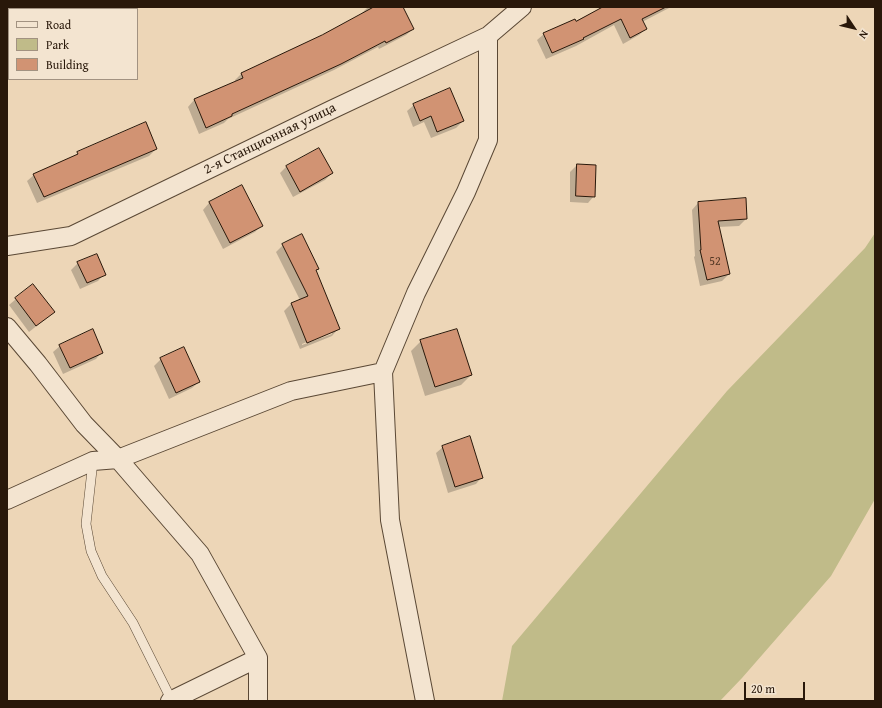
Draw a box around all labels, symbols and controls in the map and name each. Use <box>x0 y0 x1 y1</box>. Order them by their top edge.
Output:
legend <box>8 8 138 80</box>
north arrow <box>834 8 874 48</box>
text: Road <box>46 16 71 33</box>
text: N <box>855 27 872 42</box>
text: Park <box>46 36 69 53</box>
text: Building <box>46 56 89 73</box>
street label: 2-я Станционная улица <box>201 100 339 178</box>
house number: 52 <box>709 255 721 269</box>
scale bar <box>746 674 807 700</box>
text: 20 m <box>751 680 775 697</box>

